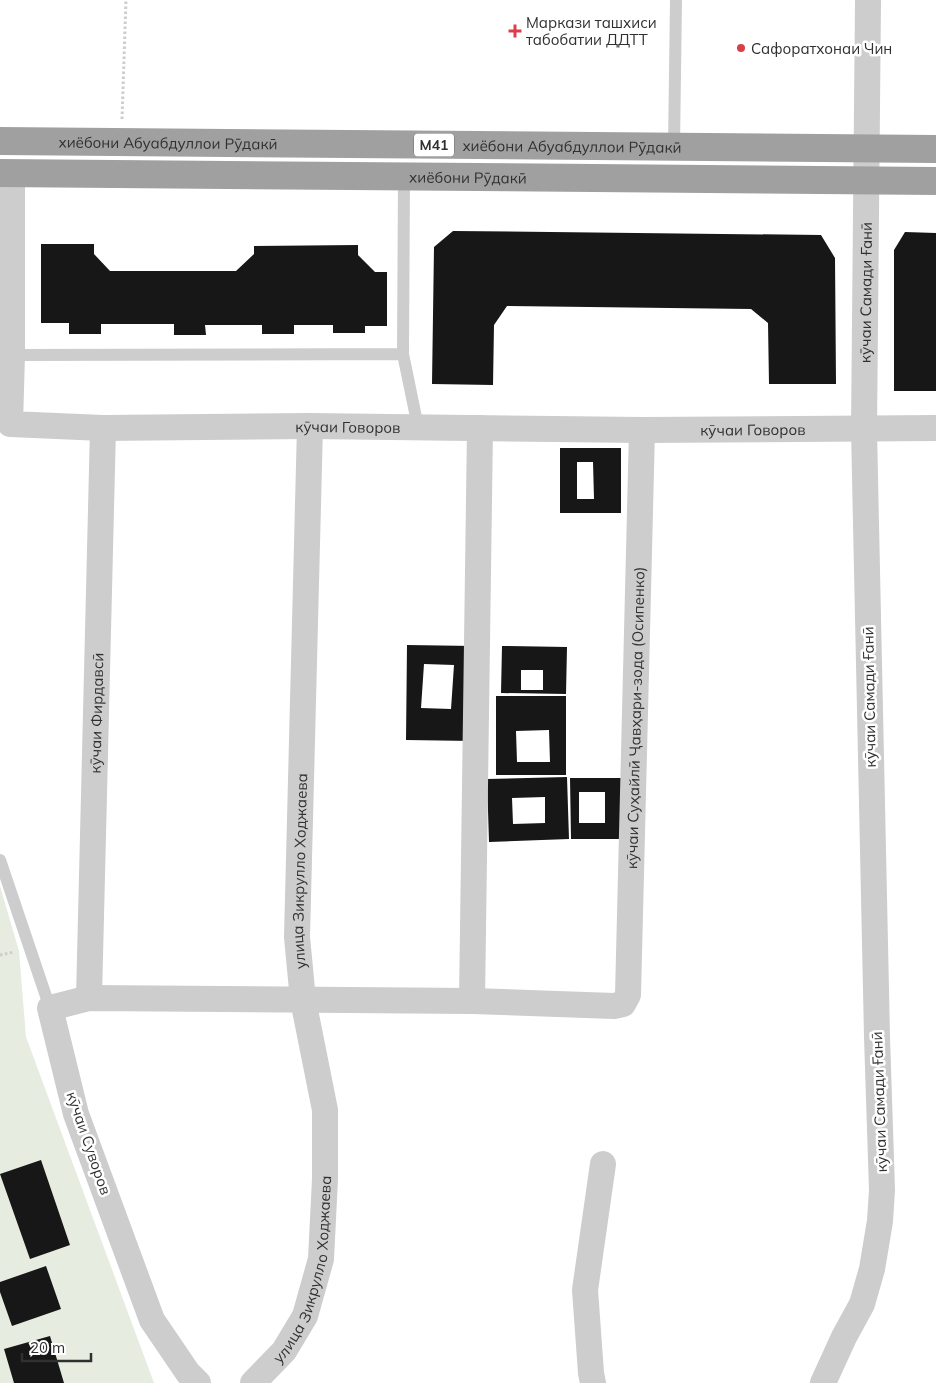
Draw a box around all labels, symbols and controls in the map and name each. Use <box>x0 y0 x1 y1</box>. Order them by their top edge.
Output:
place label: Маркази ташхиси табобатии ДДТТ <box>526 13 657 49</box>
marker: Маркази ташхиси табобатии ДДТТ <box>508 24 522 38</box>
place label: Сафоратхонаи Чин <box>751 39 892 58</box>
marker: Сафоратхонаи Чин <box>735 42 747 54</box>
street label: хиёбони Абуабдуллои Рӯдакӣ <box>58 132 278 153</box>
road number: M41 <box>414 134 454 156</box>
street label: хиёбони Абуабдуллои Рӯдакӣ <box>462 135 682 156</box>
street label: хиёбони Рӯдакӣ <box>409 167 527 187</box>
street label: кӯчаи Самади Ғанӣ <box>855 222 875 363</box>
street label: кӯчаи Говоров <box>295 416 401 437</box>
street label: кӯчаи Говоров <box>700 419 806 439</box>
street label: кӯчаи Суҳайлӣ Ҷавҳари-зода (Осипенко) <box>622 566 648 869</box>
street label: кӯчаи Самади Ғанӣ <box>858 626 880 768</box>
street label: кӯчаи Фирдавсӣ <box>85 652 107 774</box>
street label: улица Зикрулло Ходжаева <box>287 773 311 970</box>
street label: кӯчаи Самади Ғанӣ <box>867 1031 891 1173</box>
street label: кӯчаи Суворов <box>62 1089 116 1197</box>
street label: улица Зикрулло Ходжаева <box>268 1175 335 1367</box>
scale bar <box>22 1330 91 1362</box>
text: 20 m <box>30 1338 65 1357</box>

